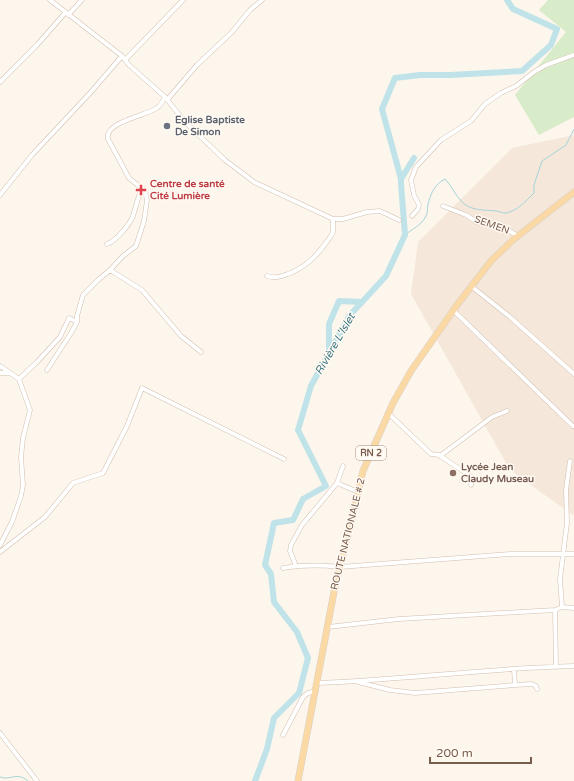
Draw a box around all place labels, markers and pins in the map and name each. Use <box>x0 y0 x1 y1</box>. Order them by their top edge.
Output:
place label: Eglise Baptiste De Simon <box>175 114 245 138</box>
marker: Eglise Baptiste De Simon <box>162 121 172 131</box>
place label: Centre de santé Cité Lumière <box>150 178 225 202</box>
marker: Centre de santé Cité Lumière <box>135 184 147 196</box>
place label: Lycée Jean Claudy Museau <box>461 461 534 485</box>
marker: Lycée Jean Claudy Museau <box>448 468 458 478</box>

